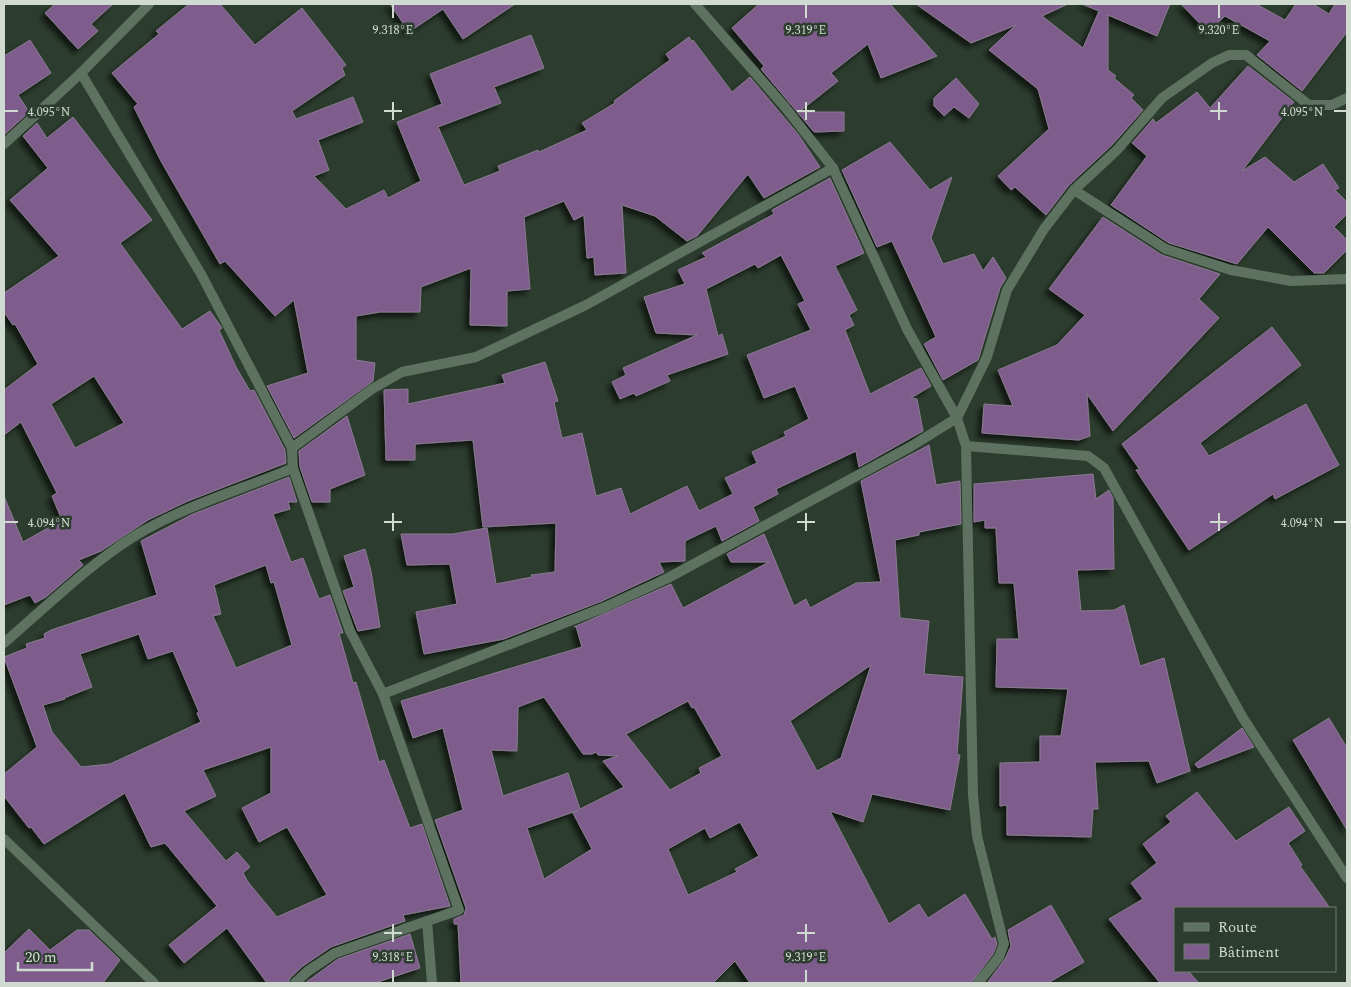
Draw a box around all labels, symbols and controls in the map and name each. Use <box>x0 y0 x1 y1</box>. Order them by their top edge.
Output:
text: 9.318°E <box>373 21 413 40</box>
text: 9.319°E <box>786 21 826 40</box>
text: 9.320°E <box>1199 21 1239 40</box>
text: 4.095°N <box>28 103 70 122</box>
text: 4.095°N <box>1281 103 1323 122</box>
text: 4.094°N <box>28 514 70 533</box>
text: 4.094°N <box>1281 514 1323 533</box>
legend <box>1174 907 1336 972</box>
text: Route <box>1218 916 1257 939</box>
scale bar <box>18 940 91 972</box>
text: Bâtiment <box>1218 941 1279 964</box>
text: 20 m <box>25 946 57 969</box>
text: 9.318°E <box>373 948 413 967</box>
text: 9.319°E <box>786 948 826 967</box>

